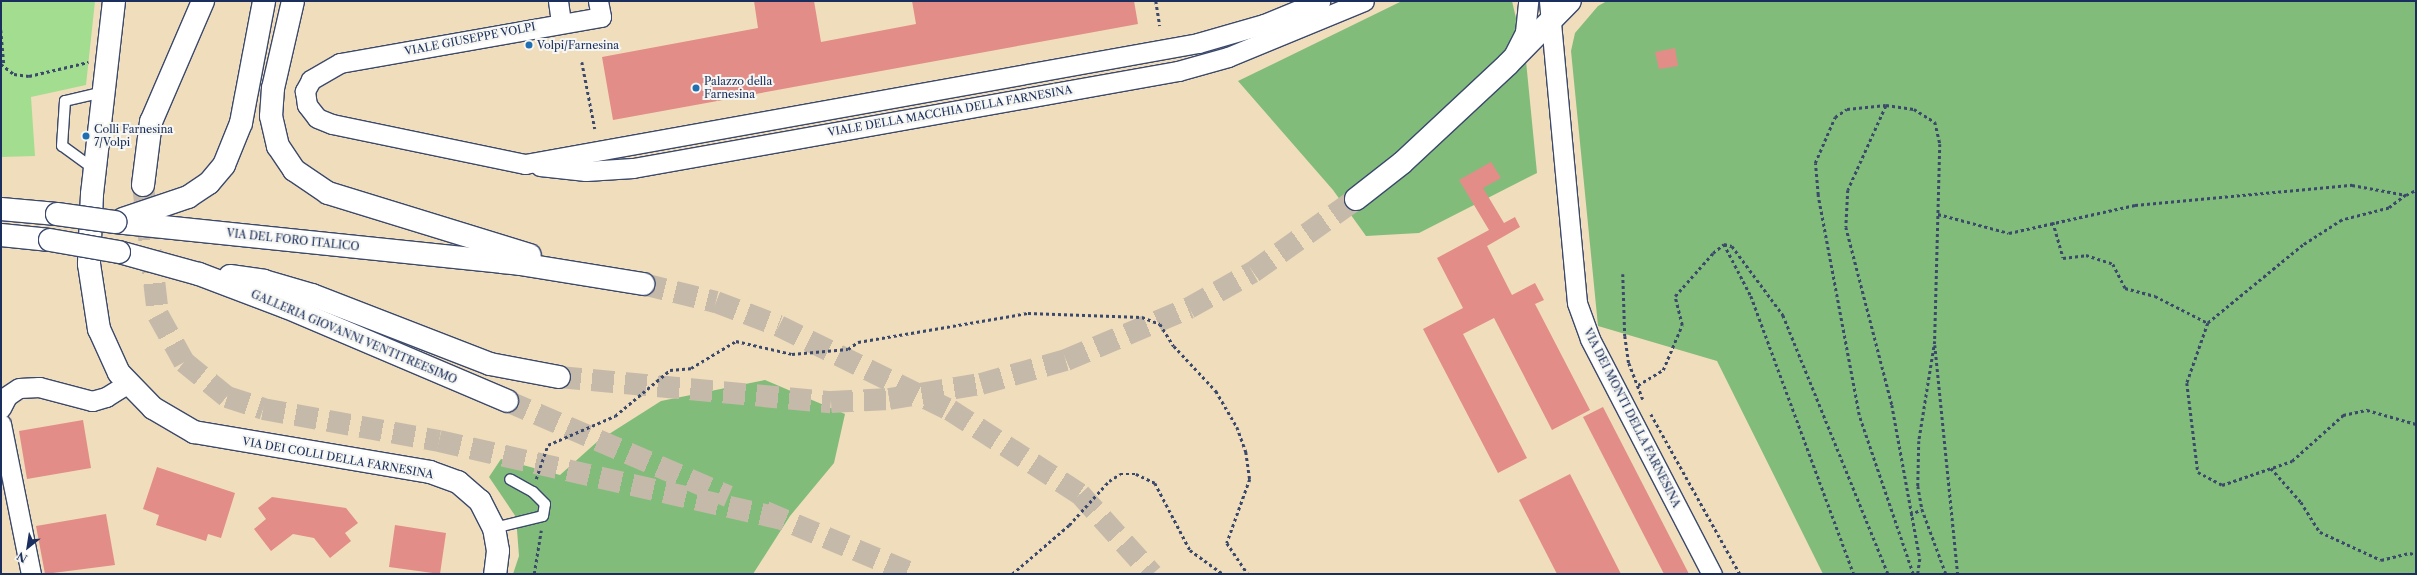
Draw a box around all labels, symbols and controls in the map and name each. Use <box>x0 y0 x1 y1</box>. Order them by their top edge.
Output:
street label: VIALE GIUSEPPE VOLPI <box>403 20 537 58</box>
place label: Volpi/Farnesina <box>537 38 619 52</box>
marker: Volpi/Farnesina <box>524 40 534 50</box>
place label: Palazzo della Farnesina <box>704 75 772 101</box>
marker: Palazzo della Farnesina <box>691 83 701 93</box>
street label: VIALE DELLA MACCHIA DELLA FARNESINA <box>826 83 1074 139</box>
place label: Colli Farnesina 7/Volpi <box>94 123 173 149</box>
marker: Colli Farnesina 7/Volpi <box>81 131 91 141</box>
street label: VIA DEL FORO ITALICO <box>225 226 361 254</box>
street label: GALLERIA GIOVANNI VENTITREESIMO <box>249 287 459 387</box>
street label: VIA DEI MONTI DELLA FARNESINA <box>1581 326 1683 510</box>
street label: VIA DEI COLLI DELLA FARNESINA <box>241 435 435 481</box>
north arrow <box>8 527 48 567</box>
text: N <box>14 549 30 566</box>

